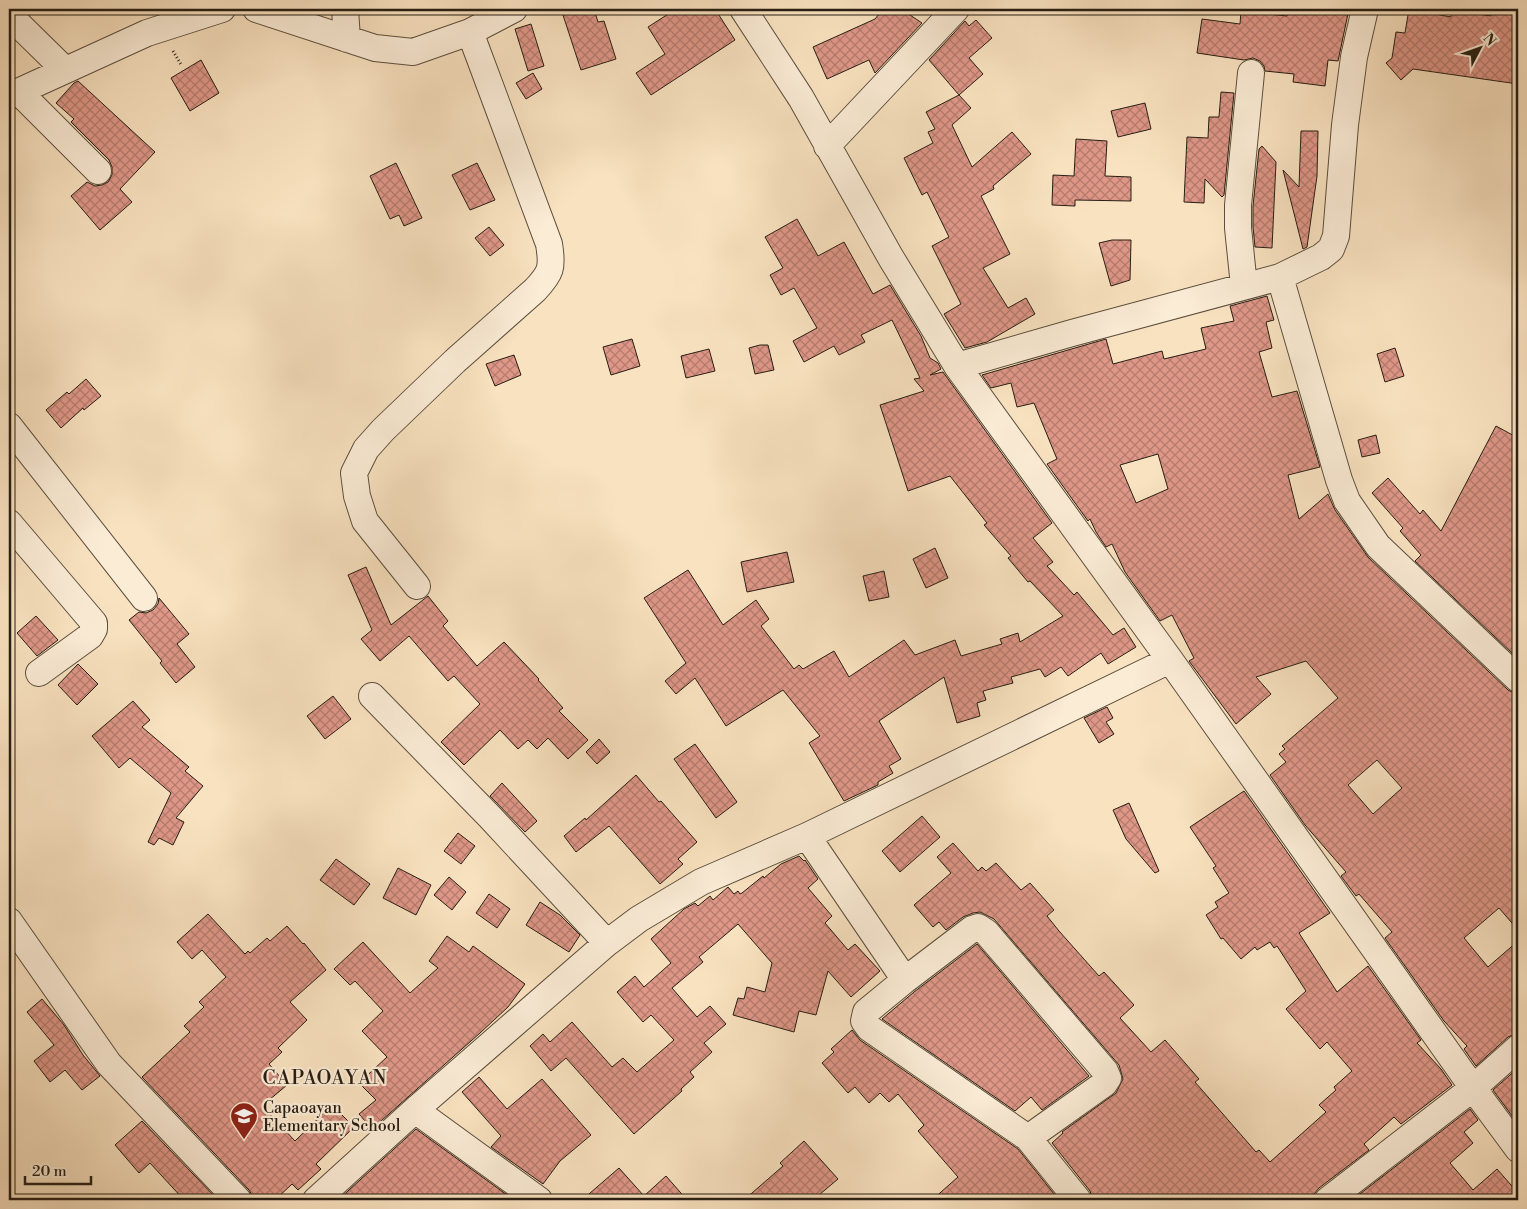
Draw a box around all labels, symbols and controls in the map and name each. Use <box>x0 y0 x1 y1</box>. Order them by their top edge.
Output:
north arrow <box>1454 22 1504 72</box>
text: N <box>1479 30 1499 50</box>
district label: CAPAOAYAN <box>263 1066 387 1090</box>
place label: Capaoayan Elementary School <box>263 1098 401 1136</box>
school or university icon: Capaoayan Elementary School <box>229 1101 259 1140</box>
scale bar <box>25 1154 91 1186</box>
text: 20 m <box>32 1162 67 1181</box>

